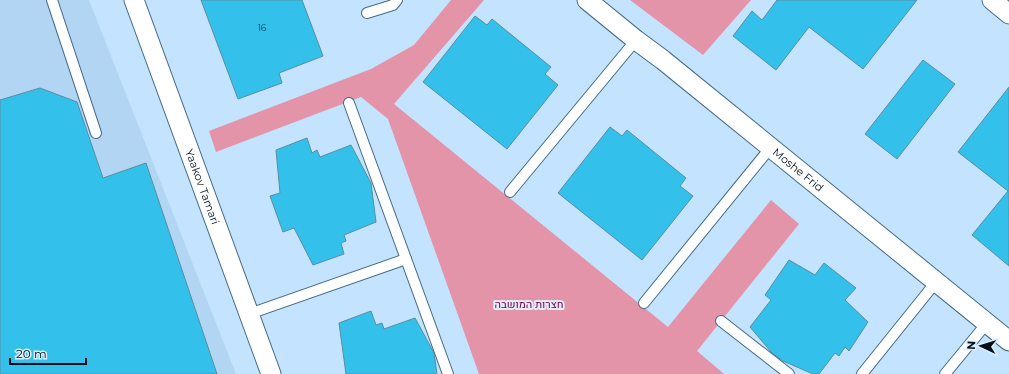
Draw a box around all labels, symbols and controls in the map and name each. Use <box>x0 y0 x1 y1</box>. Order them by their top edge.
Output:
house number: 16 <box>258 22 267 33</box>
street label: Moshe Frid <box>770 145 826 195</box>
street label: Yaakov Tamari <box>182 147 223 226</box>
park label: חצרות המושבה <box>495 297 563 311</box>
north arrow <box>961 326 1001 366</box>
scale bar <box>10 340 86 366</box>
text: N <box>964 340 978 350</box>
text: 20 m <box>16 346 47 361</box>

